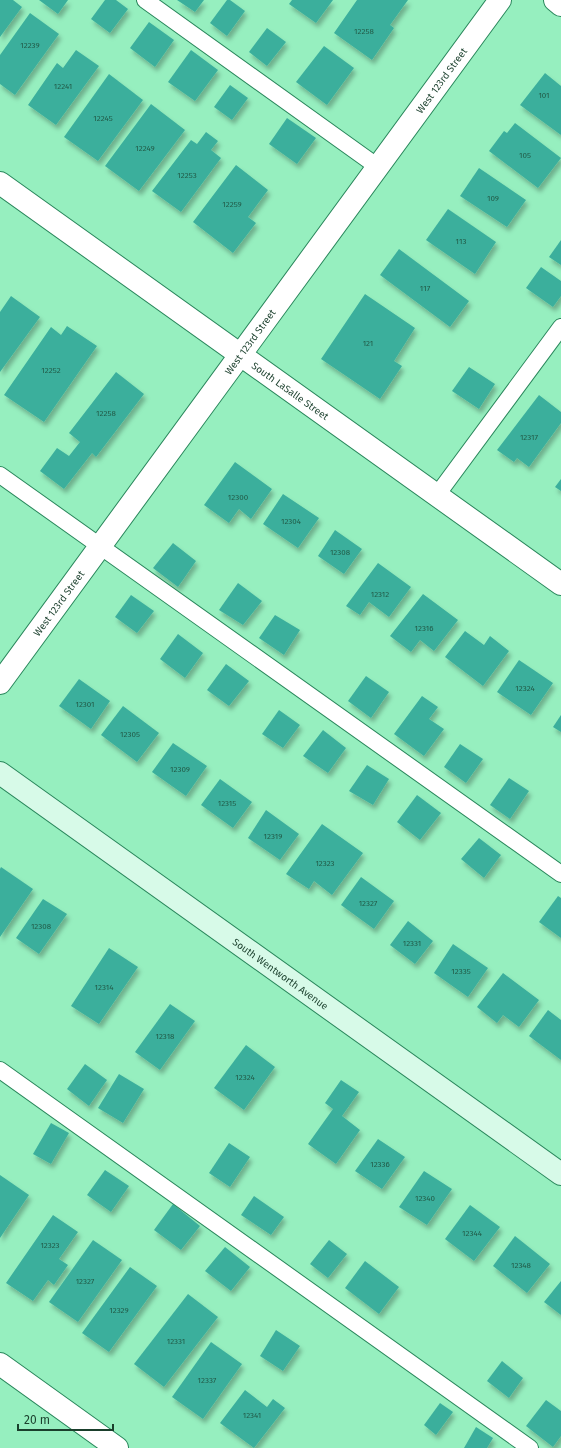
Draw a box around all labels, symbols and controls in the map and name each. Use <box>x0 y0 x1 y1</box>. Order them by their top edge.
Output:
house number: 12258 <box>354 27 374 36</box>
house number: 12239 <box>20 41 40 50</box>
street label: West 123rd Street <box>414 45 470 116</box>
house number: 12241 <box>54 82 72 91</box>
house number: 101 <box>538 91 550 100</box>
house number: 12245 <box>93 114 113 123</box>
house number: 12249 <box>135 144 155 153</box>
house number: 105 <box>519 151 531 160</box>
house number: 12253 <box>177 171 197 180</box>
house number: 109 <box>487 194 499 203</box>
house number: 12259 <box>222 200 242 209</box>
house number: 113 <box>456 237 466 246</box>
house number: 117 <box>420 284 431 293</box>
street label: West 123rd Street <box>223 307 279 377</box>
house number: 121 <box>363 339 373 348</box>
street label: South LaSalle Street <box>249 360 331 423</box>
house number: 12252 <box>41 366 61 375</box>
house number: 12258 <box>96 409 116 418</box>
house number: 12317 <box>520 433 539 442</box>
house number: 12300 <box>228 493 249 502</box>
house number: 12304 <box>281 517 302 526</box>
house number: 12308 <box>330 548 351 557</box>
street label: West 123rd Street <box>31 568 87 639</box>
house number: 12312 <box>371 590 389 599</box>
house number: 12316 <box>415 624 433 633</box>
house number: 12324 <box>515 684 535 693</box>
house number: 12301 <box>75 700 95 709</box>
house number: 12305 <box>120 730 140 739</box>
house number: 12309 <box>170 765 190 774</box>
house number: 12315 <box>218 799 236 808</box>
house number: 12319 <box>264 832 282 841</box>
house number: 12323 <box>315 859 335 868</box>
house number: 12327 <box>359 899 378 908</box>
house number: 12308 <box>31 922 52 931</box>
street label: South Wentworth Avenue <box>230 936 330 1013</box>
house number: 12331 <box>403 939 421 948</box>
house number: 12335 <box>451 967 471 976</box>
house number: 12314 <box>95 983 114 992</box>
house number: 12318 <box>155 1032 175 1041</box>
house number: 12324 <box>235 1073 255 1082</box>
house number: 12336 <box>370 1160 390 1169</box>
house number: 12340 <box>415 1194 436 1203</box>
house number: 12344 <box>462 1229 483 1238</box>
house number: 12323 <box>40 1241 60 1250</box>
house number: 12348 <box>511 1261 532 1270</box>
house number: 12327 <box>76 1277 95 1286</box>
house number: 12329 <box>109 1306 129 1315</box>
house number: 12331 <box>167 1337 185 1346</box>
house number: 12337 <box>198 1376 217 1385</box>
scale bar <box>18 1406 113 1432</box>
house number: 12341 <box>243 1411 261 1420</box>
text: 20 m <box>24 1413 50 1427</box>

